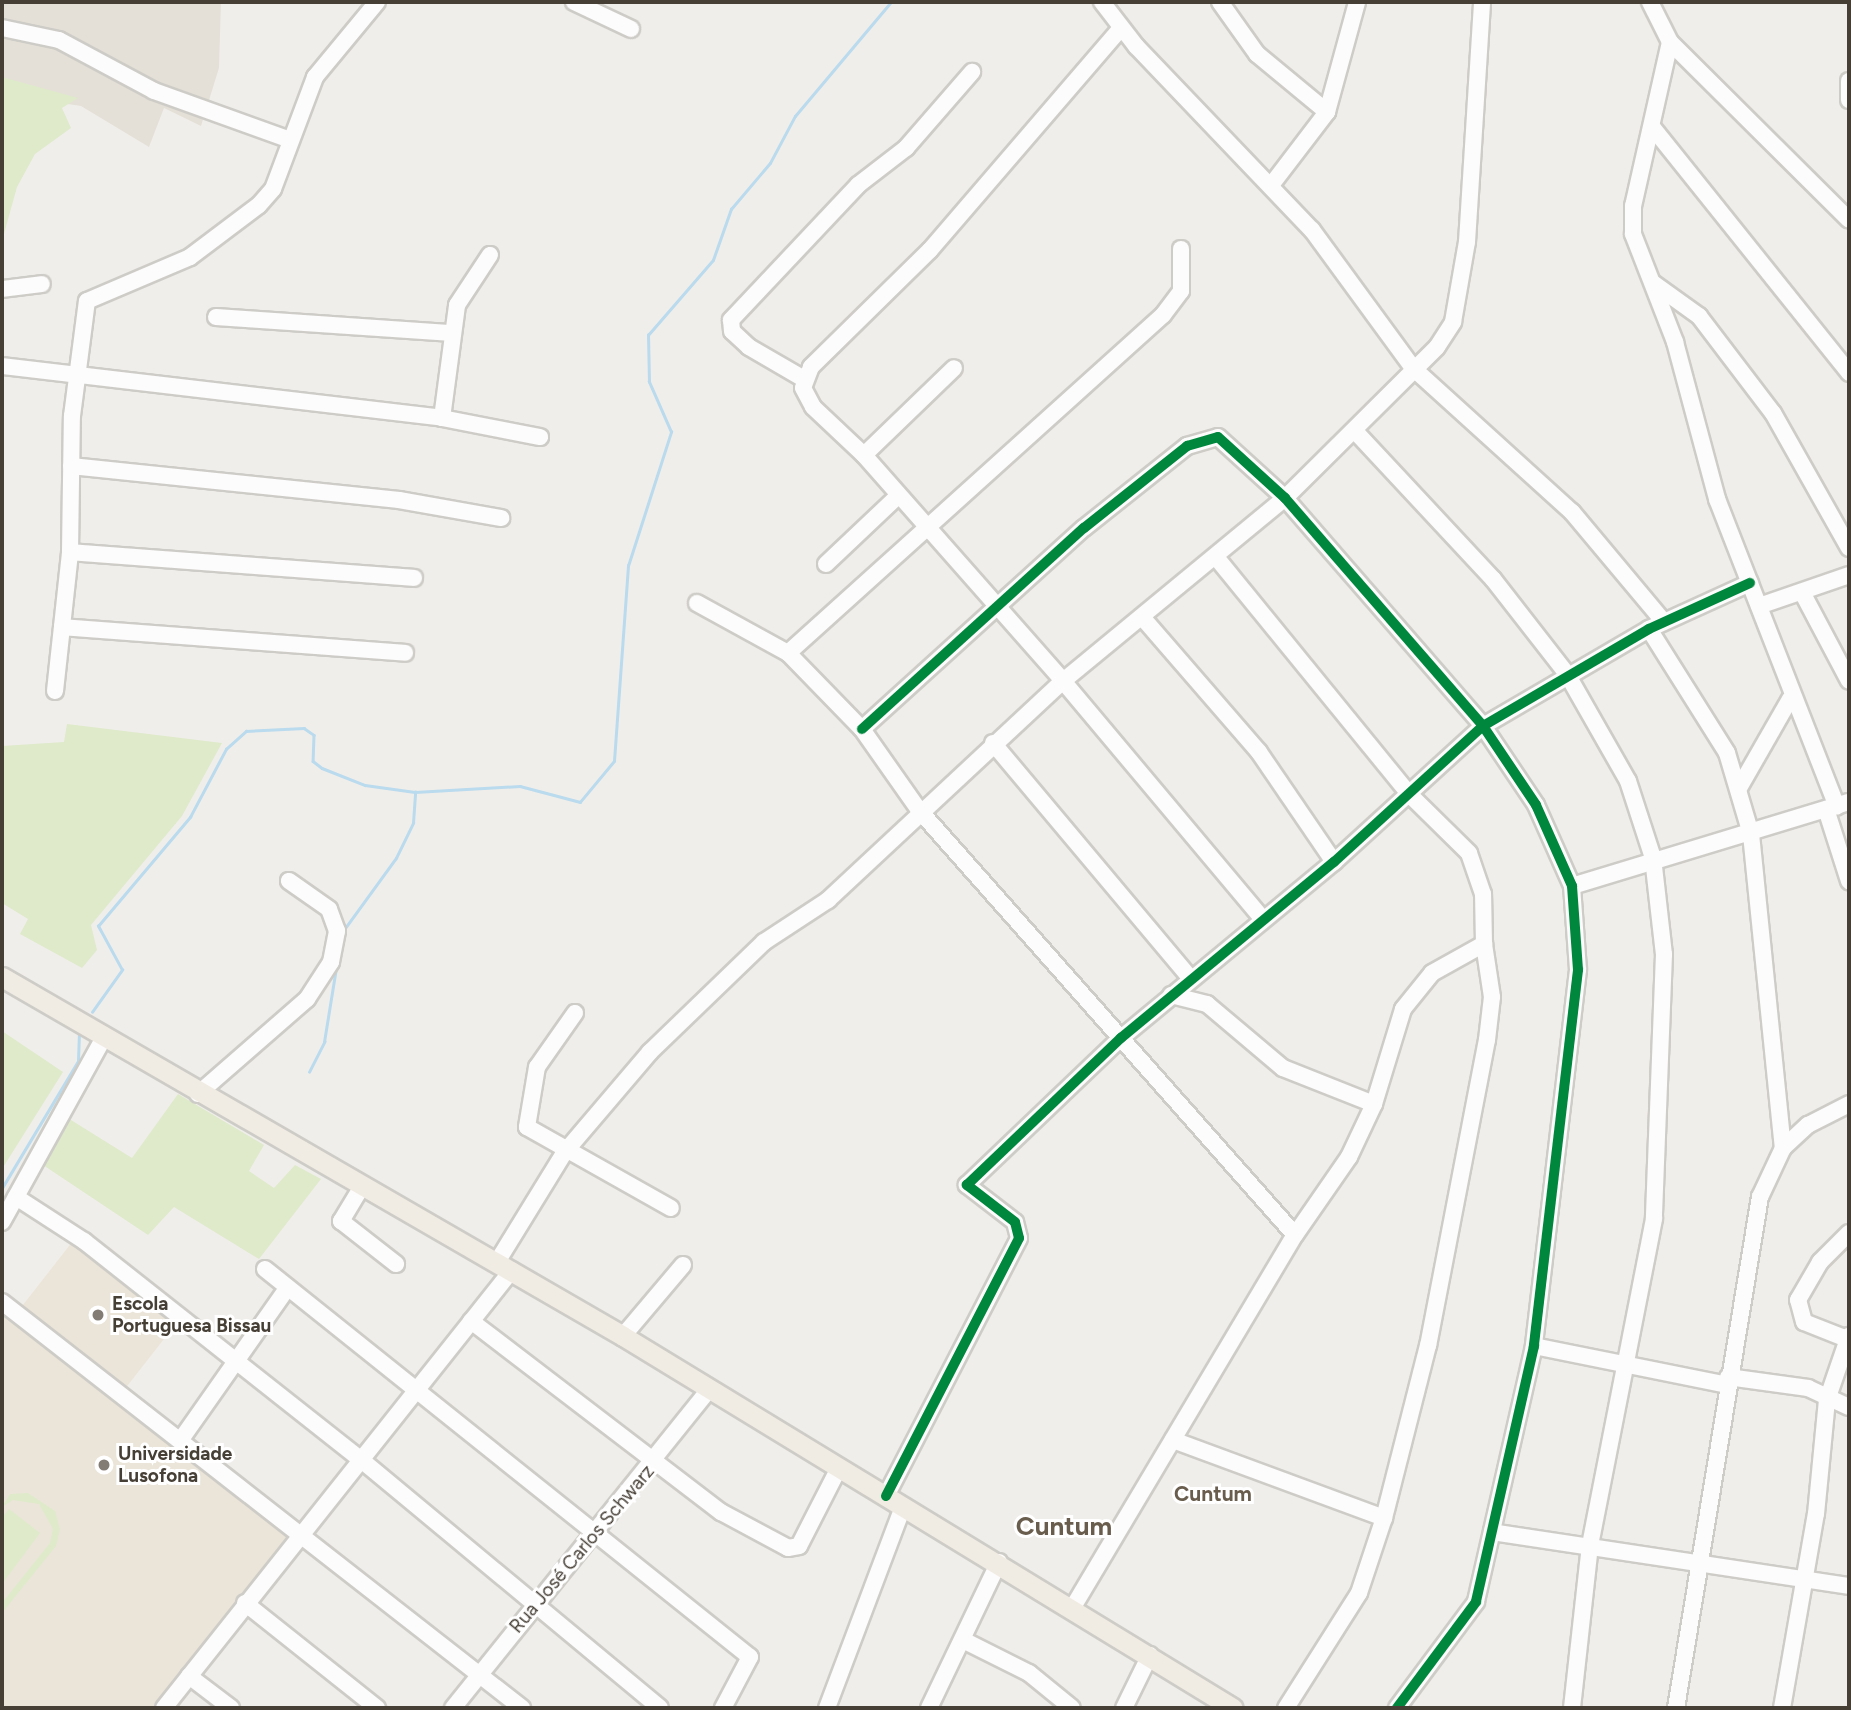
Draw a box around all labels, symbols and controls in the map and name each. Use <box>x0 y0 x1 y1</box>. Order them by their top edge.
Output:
place label: Escola Portuguesa Bissau <box>112 1293 271 1337</box>
marker: Escola Portuguesa Bissau <box>90 1307 106 1323</box>
place label: Universidade Lusofona <box>118 1443 232 1487</box>
marker: Universidade Lusofona <box>96 1457 112 1473</box>
street label: Rua José Carlos Schwarz <box>505 1460 659 1638</box>
district label: Cuntum <box>1174 1481 1252 1507</box>
district label: Cuntum <box>1016 1511 1112 1543</box>

